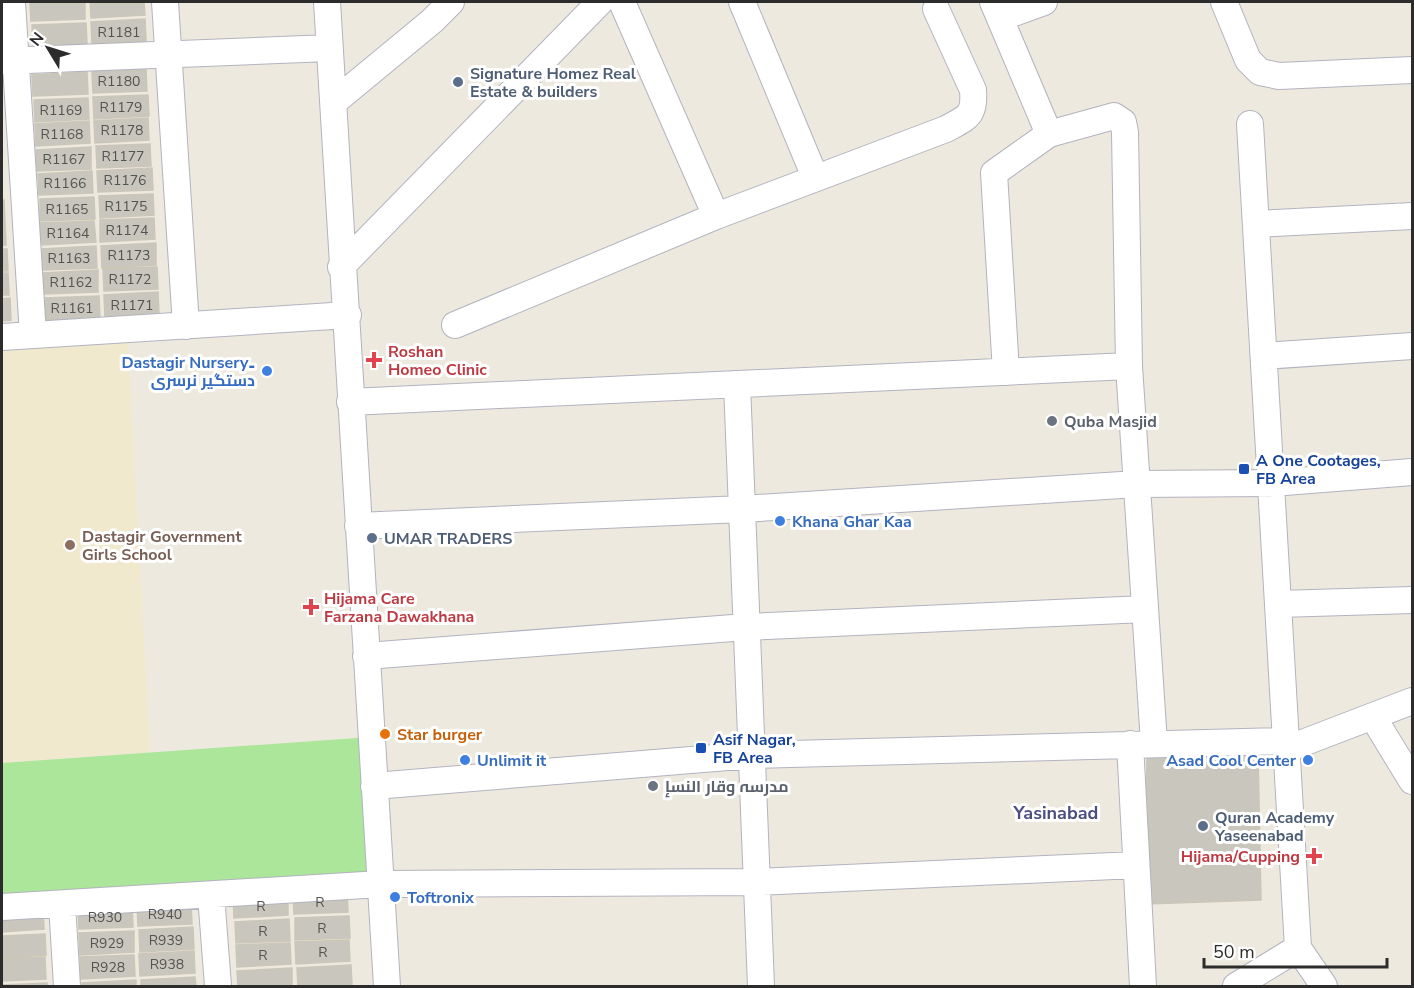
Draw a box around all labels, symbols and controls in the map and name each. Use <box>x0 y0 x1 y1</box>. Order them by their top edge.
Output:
north arrow <box>18 18 78 78</box>
house number: R1181 <box>98 23 140 42</box>
text: N <box>25 28 49 51</box>
place label: Signature Homez Real Estate & builders <box>470 63 636 103</box>
house number: R1180 <box>98 72 140 91</box>
marker: Signature Homez Real Estate & builders <box>451 75 465 89</box>
house number: R1179 <box>100 98 142 117</box>
house number: R1169 <box>40 101 82 120</box>
house number: R1178 <box>101 121 143 140</box>
house number: R1168 <box>41 125 83 144</box>
house number: R1177 <box>102 147 144 166</box>
house number: R1167 <box>43 150 85 169</box>
house number: R1176 <box>104 171 146 190</box>
house number: R1166 <box>44 174 86 193</box>
house number: R1175 <box>105 197 147 216</box>
house number: R1165 <box>46 200 88 219</box>
house number: R1174 <box>106 221 148 240</box>
house number: R1164 <box>47 224 89 243</box>
house number: R1173 <box>108 246 150 265</box>
house number: R1163 <box>48 249 90 268</box>
house number: R1172 <box>109 270 151 289</box>
house number: R1162 <box>50 273 92 292</box>
house number: R1171 <box>111 296 153 315</box>
house number: R1161 <box>51 299 93 318</box>
place label: Roshan Homeo Clinic <box>388 341 487 381</box>
marker: Roshan Homeo Clinic <box>365 351 383 369</box>
place label: Dastagir Nursery۔ دستگیر نرسری <box>121 352 255 392</box>
marker: Dastagir Nursery۔ دستگیر نرسری <box>260 364 274 378</box>
place label: Quba Masjid <box>1064 411 1157 433</box>
marker: Quba Masjid <box>1045 414 1059 428</box>
place label: A One Cootages, FB Area <box>1256 450 1381 490</box>
marker: A One Cootages, FB Area <box>1237 462 1251 476</box>
place label: Khana Ghar Kaa <box>792 511 912 533</box>
marker: Khana Ghar Kaa <box>773 514 787 528</box>
place label: Dastagir Government Girls School <box>82 526 242 566</box>
place label: UMAR TRADERS <box>384 528 512 550</box>
marker: UMAR TRADERS <box>365 531 379 545</box>
marker: Dastagir Government Girls School <box>63 538 77 552</box>
place label: Hijama Care Farzana Dawakhana <box>324 588 474 628</box>
marker: Hijama Care Farzana Dawakhana <box>302 598 320 616</box>
place label: Star burger <box>397 724 483 746</box>
marker: Star burger <box>378 727 392 741</box>
place label: Asif Nagar, FB Area <box>713 729 796 769</box>
marker: Asif Nagar, FB Area <box>694 741 708 755</box>
place label: Unlimit it <box>477 750 547 772</box>
place label: Asad Cool Center <box>1166 750 1297 772</box>
marker: Unlimit it <box>458 753 472 767</box>
marker: Asad Cool Center <box>1301 753 1315 767</box>
place label: مدرسہ وقار النسإ <box>665 776 789 798</box>
marker: مدرسہ وقار النسإ <box>646 779 660 793</box>
district label: Yasinabad <box>1013 801 1098 825</box>
place label: Quran Academy Yaseenabad <box>1214 807 1335 847</box>
marker: Quran Academy Yaseenabad <box>1196 819 1210 833</box>
place label: Hijama/Cupping <box>1181 846 1300 868</box>
marker: Hijama/Cupping <box>1305 847 1323 865</box>
place label: Toftronix <box>407 887 474 909</box>
marker: Toftronix <box>388 890 402 904</box>
house number: R <box>315 893 325 912</box>
house number: R <box>256 897 266 916</box>
house number: R940 <box>148 905 182 924</box>
house number: R930 <box>88 908 122 927</box>
house number: R <box>317 919 327 938</box>
house number: R <box>258 922 268 941</box>
house number: R939 <box>149 931 183 950</box>
scale bar <box>1204 931 1387 969</box>
house number: R929 <box>90 934 124 953</box>
text: 50 m <box>1213 940 1255 964</box>
house number: R <box>318 943 328 962</box>
house number: R <box>258 946 268 965</box>
house number: R938 <box>150 955 184 974</box>
house number: R928 <box>91 958 125 977</box>

